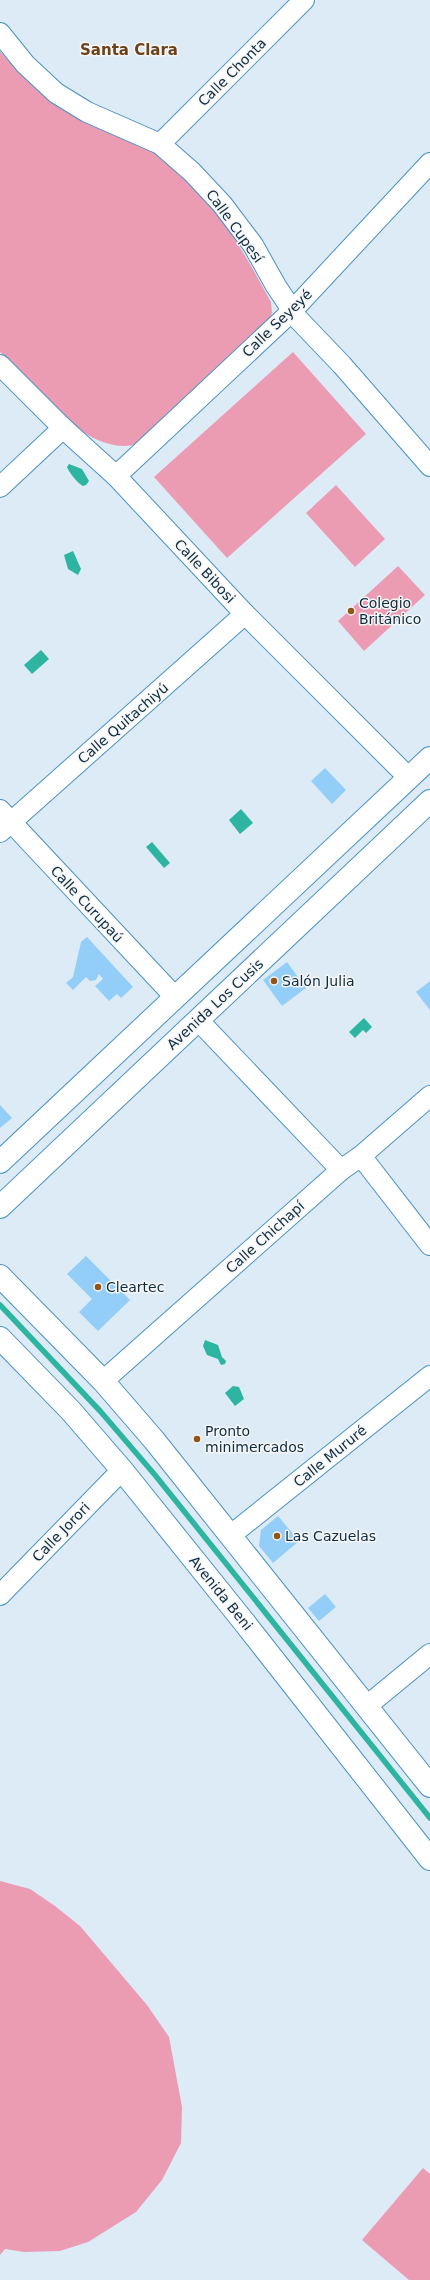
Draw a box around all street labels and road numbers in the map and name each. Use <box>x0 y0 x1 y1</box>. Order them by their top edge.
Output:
street label: Calle Chonta <box>195 35 269 109</box>
street label: Calle Cupesí <box>203 186 268 267</box>
street label: Calle Seyeyé <box>239 286 315 360</box>
street label: Calle Bibosi <box>171 536 239 606</box>
street label: Calle Quitachiyú <box>74 679 172 767</box>
street label: Calle Curupaú <box>47 862 127 946</box>
street label: Avenida Los Cusis <box>164 955 266 1053</box>
street label: Calle Chichapí <box>223 1197 308 1276</box>
street label: Calle Mururé <box>290 1422 370 1490</box>
street label: Calle Jorori <box>29 1499 93 1565</box>
street label: Avenida Beni <box>186 1552 256 1634</box>

